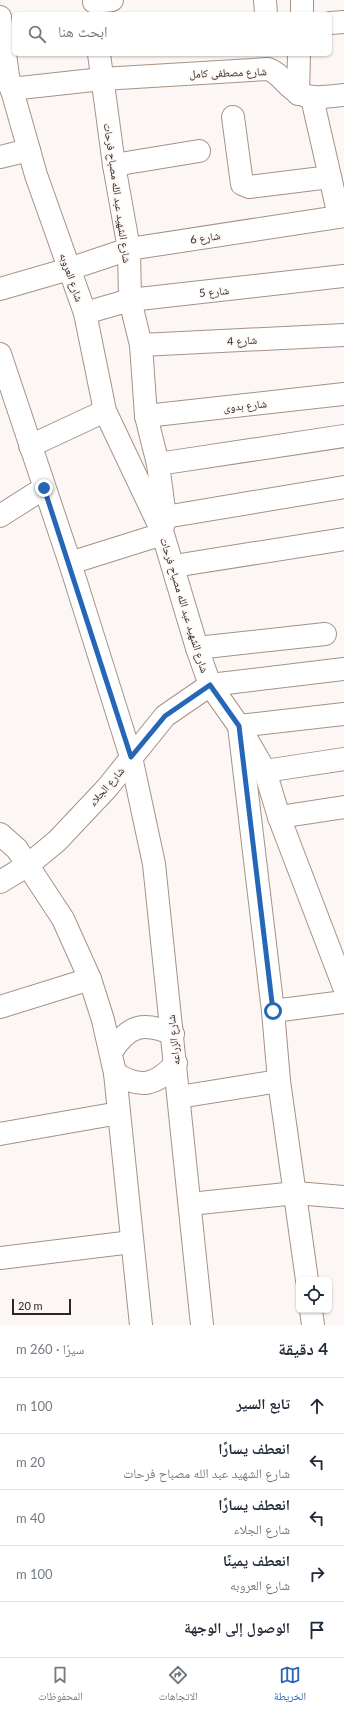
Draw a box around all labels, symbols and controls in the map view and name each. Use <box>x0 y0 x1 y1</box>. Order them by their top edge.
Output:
search box <box>12 12 332 56</box>
text: ابحث هنا <box>58 22 108 40</box>
icon: search <box>26 23 48 45</box>
street label: شارع مصطفى كامل <box>189 64 267 81</box>
street label: شارع الشهيد عبد الله مصباح فرحات <box>101 122 134 264</box>
street label: شارع 6 <box>189 228 221 247</box>
street label: شارع العروبه <box>57 251 86 303</box>
street label: شارع 5 <box>198 283 230 300</box>
street label: شارع 4 <box>227 333 257 348</box>
street label: شارع بدوى <box>222 396 268 415</box>
route end <box>35 479 53 497</box>
street label: شارع الشهيد عبد الله مصباح فرحات <box>157 536 212 675</box>
street label: شارع الجلاء <box>86 764 127 809</box>
route start <box>264 1002 282 1020</box>
street label: شارع الزراعه <box>164 1014 183 1066</box>
map controls <box>296 1277 332 1313</box>
button: locate <box>296 1277 332 1313</box>
scale bar <box>12 1297 71 1316</box>
text: 20 m <box>18 1299 43 1312</box>
text: 4 دقيقة <box>278 1338 328 1359</box>
text: سيرًا · 260 m <box>16 1341 84 1357</box>
text: تابع السير <box>236 1394 290 1412</box>
icon: ahead <box>306 1395 328 1417</box>
text: 100 m <box>16 1398 53 1414</box>
text: انعطف يسارًا <box>218 1439 290 1457</box>
icon: left <box>306 1451 328 1473</box>
text: 20 m <box>16 1454 45 1470</box>
text: شارع الشهيد عبد الله مصباح فرحات <box>123 1465 290 1481</box>
text: انعطف يسارًا <box>218 1495 290 1513</box>
icon: left <box>306 1507 328 1529</box>
text: 40 m <box>16 1510 45 1526</box>
text: شارع الجلاء <box>234 1521 290 1537</box>
text: انعطف يمينًا <box>223 1551 290 1569</box>
icon: right <box>306 1563 328 1585</box>
text: 100 m <box>16 1566 53 1582</box>
text: شارع العروبه <box>230 1577 290 1593</box>
text: الوصول إلى الوجهة <box>184 1618 290 1636</box>
icon: arrive <box>306 1619 328 1641</box>
tab: المحفوظات <box>38 1664 83 1707</box>
tab: الاتجاهات <box>159 1664 198 1707</box>
tab: الخريطة <box>274 1664 306 1707</box>

